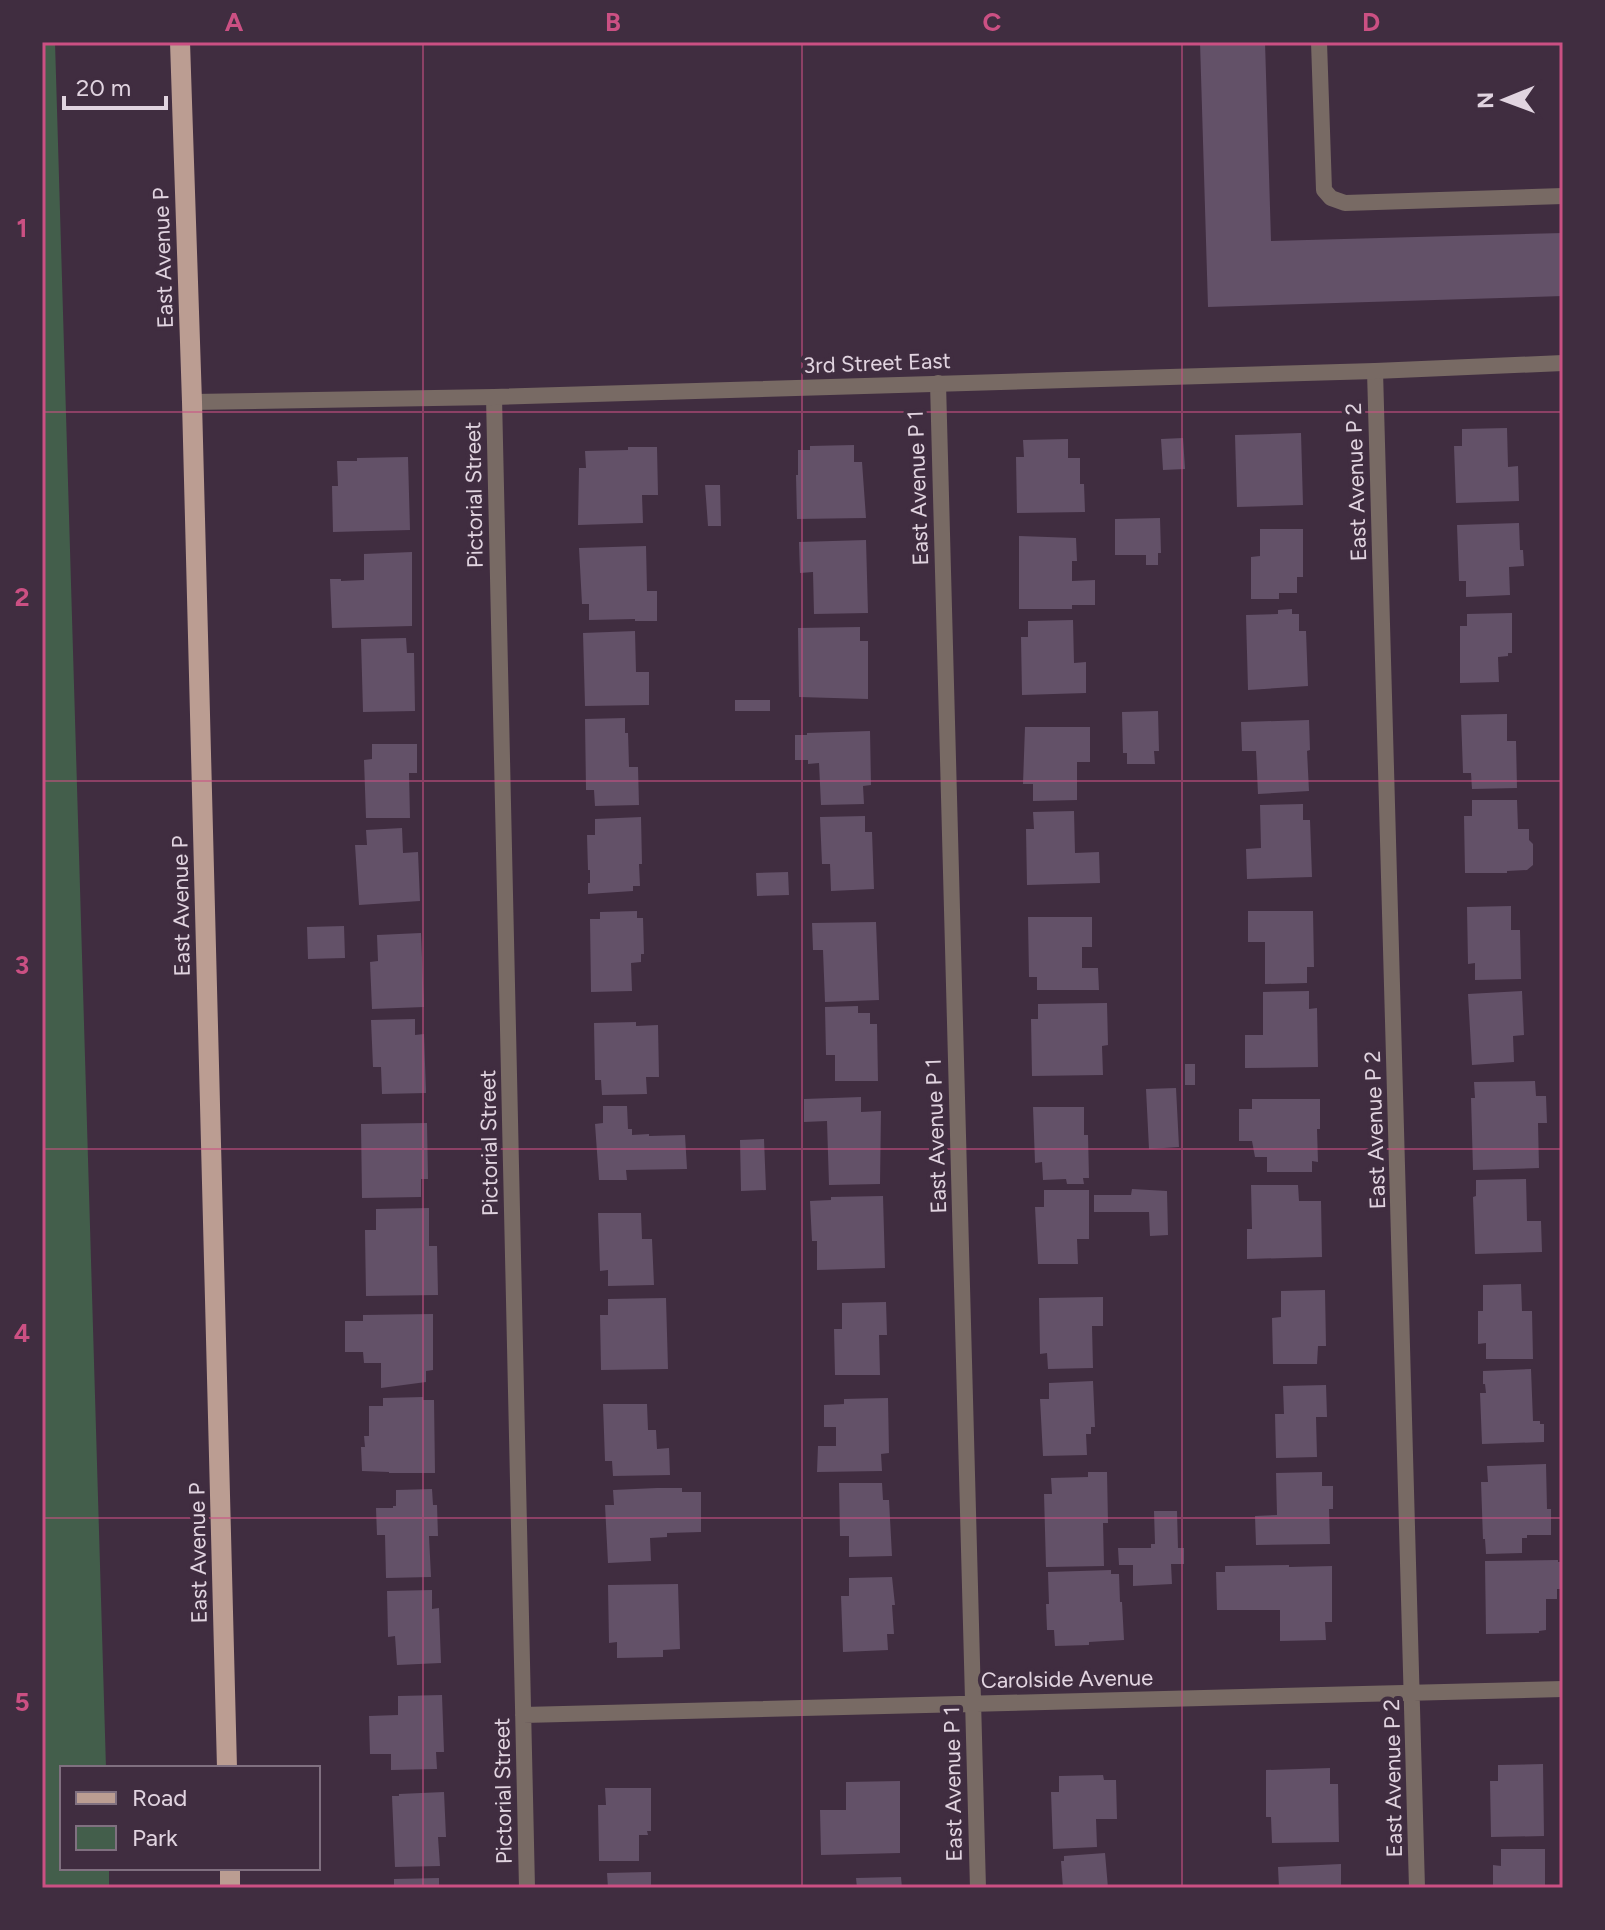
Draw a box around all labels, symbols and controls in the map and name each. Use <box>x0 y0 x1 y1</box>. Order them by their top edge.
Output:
text: A <box>225 6 244 38</box>
text: B <box>605 6 621 38</box>
text: C <box>983 6 1002 38</box>
text: D <box>1362 6 1380 38</box>
scale bar <box>64 60 166 110</box>
north arrow <box>1465 60 1545 140</box>
text: 20 m <box>76 73 131 102</box>
text: N <box>1472 92 1499 109</box>
street label: East Avenue P <box>147 187 179 329</box>
text: 1 <box>17 212 27 244</box>
street label: 3rd Street East <box>803 347 951 379</box>
street label: East Avenue P 2 <box>1340 402 1372 562</box>
street label: East Avenue P 1 <box>902 410 934 566</box>
street label: Pictorial Street <box>459 422 489 568</box>
text: 2 <box>14 581 30 613</box>
street label: East Avenue P <box>166 835 196 977</box>
text: 3 <box>15 949 29 981</box>
street label: East Avenue P 2 <box>1359 1050 1391 1210</box>
street label: East Avenue P 1 <box>920 1058 952 1214</box>
street label: Pictorial Street <box>474 1070 504 1216</box>
text: 4 <box>14 1317 30 1349</box>
street label: East Avenue P <box>183 1482 213 1624</box>
street label: Carolside Avenue <box>981 1664 1153 1694</box>
text: 5 <box>14 1686 30 1718</box>
street label: East Avenue P 2 <box>1378 1698 1408 1858</box>
street label: East Avenue P 1 <box>938 1706 968 1862</box>
street label: Pictorial Street <box>488 1718 518 1864</box>
legend <box>60 1766 320 1870</box>
text: Road <box>132 1783 187 1812</box>
text: Park <box>132 1823 178 1852</box>

